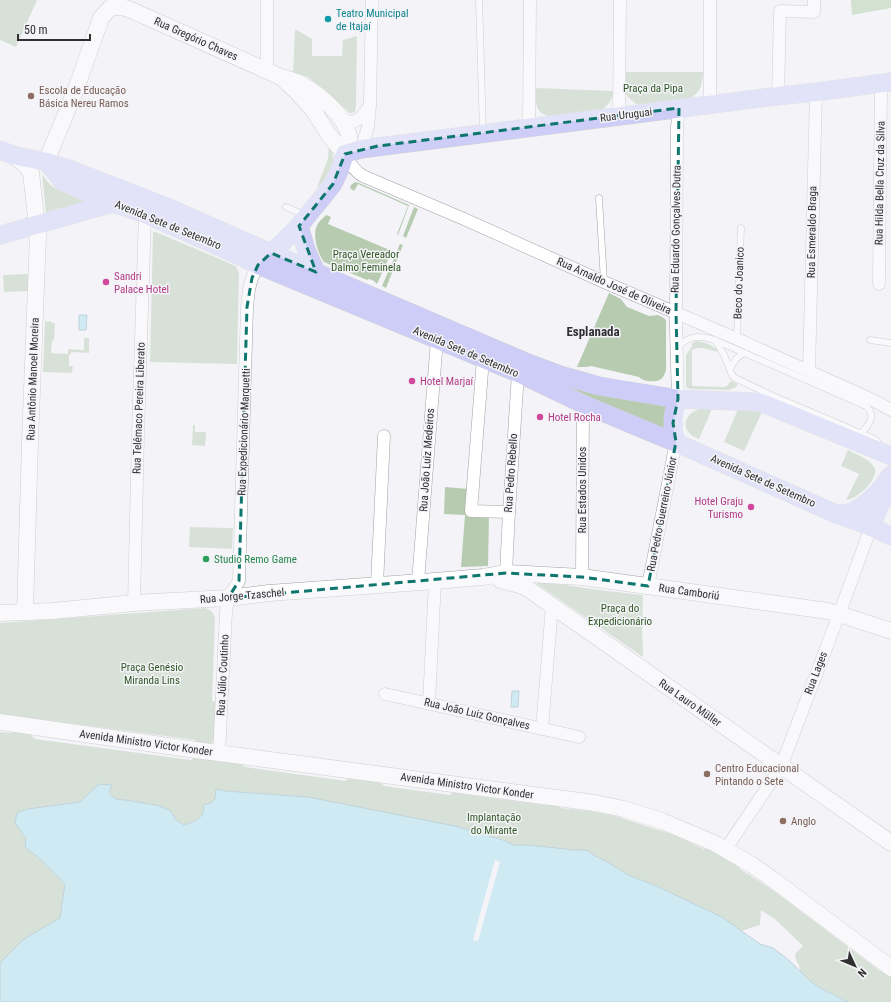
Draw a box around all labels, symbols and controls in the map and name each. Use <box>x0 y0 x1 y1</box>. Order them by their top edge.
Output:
place label: Teatro Municipal de Itajaí <box>336 7 408 33</box>
marker: Teatro Municipal de Itajaí <box>323 14 333 24</box>
street label: Rua Gregório Chaves <box>152 15 240 63</box>
scale bar <box>18 16 90 42</box>
text: 50 m <box>24 23 48 37</box>
park label: Praça da Pipa <box>623 82 683 95</box>
place label: Escola de Educação Básica Nereu Ramos <box>39 84 129 110</box>
marker: Escola de Educação Básica Nereu Ramos <box>26 91 36 101</box>
street label: Rua Uruguai <box>599 105 653 125</box>
street label: Rua Hilda Bella Cruz da Silva <box>872 121 888 245</box>
street label: Rua Eduardo Gonçalves Dutra <box>668 165 684 293</box>
street label: Rua Esmeraldo Braga <box>805 186 819 278</box>
street label: Avenida Sete de Setembro <box>113 198 224 252</box>
street label: Beco do Joanico <box>731 246 747 319</box>
park label: Praça Vereador Dalmo Feminela <box>331 248 401 274</box>
street label: Rua Arnaldo José de Oliveira <box>555 255 673 317</box>
place label: Sandri Palace Hotel <box>114 270 169 296</box>
marker: Sandri Palace Hotel <box>101 277 111 287</box>
street label: Rua Antônio Manoel Moreira <box>24 317 42 441</box>
street label: Avenida Sete de Setembro <box>411 324 521 380</box>
district label: Esplanada <box>566 324 620 339</box>
street label: Rua Telêmaco Pereira Liberato <box>130 341 148 474</box>
street label: Rua Expedicionário Marquetti <box>235 368 253 496</box>
place label: Hotel Marjaí <box>420 375 473 388</box>
marker: Hotel Marjaí <box>407 376 417 386</box>
street label: Rua João Luiz Medeiros <box>417 408 437 512</box>
place label: Hotel Rocha <box>548 411 601 424</box>
marker: Hotel Rocha <box>535 412 545 422</box>
street label: Rua Pedro Rebello <box>502 433 520 513</box>
street label: Rua Estados Unidos <box>576 447 589 533</box>
street label: Avenida Sete de Setembro <box>708 452 818 510</box>
street label: Rua Pedro Guerreiro Júnior <box>644 455 680 573</box>
place label: Hotel Graju Turismo <box>695 495 743 521</box>
marker: Hotel Graju Turismo <box>746 502 756 512</box>
place label: Studio Remo Game <box>214 553 297 566</box>
marker: Studio Remo Game <box>201 554 211 564</box>
street label: Rua Camboriú <box>658 581 720 603</box>
street label: Rua Jorge Tzaschel <box>199 586 285 606</box>
park label: Praça do Expedicionário <box>588 602 652 628</box>
street label: Rua Júlio Coutinho <box>214 633 232 716</box>
street label: Rua Lages <box>802 650 830 696</box>
park label: Praça Genésio Miranda Lins <box>121 661 184 687</box>
street label: Rua Lauro Müller <box>656 677 724 730</box>
street label: Rua João Luiz Gonçalves <box>423 695 531 733</box>
street label: Avenida Ministro Victor Konder <box>79 727 214 759</box>
place label: Centro Educacional Pintando o Sete <box>715 762 799 788</box>
marker: Centro Educacional Pintando o Sete <box>702 769 712 779</box>
street label: Avenida Ministro Victor Konder <box>400 770 535 802</box>
park label: Implantação do Mirante <box>467 811 521 837</box>
place label: Anglo <box>791 815 817 828</box>
marker: Anglo <box>778 816 788 826</box>
north arrow <box>835 946 875 986</box>
text: N <box>855 966 869 980</box>

